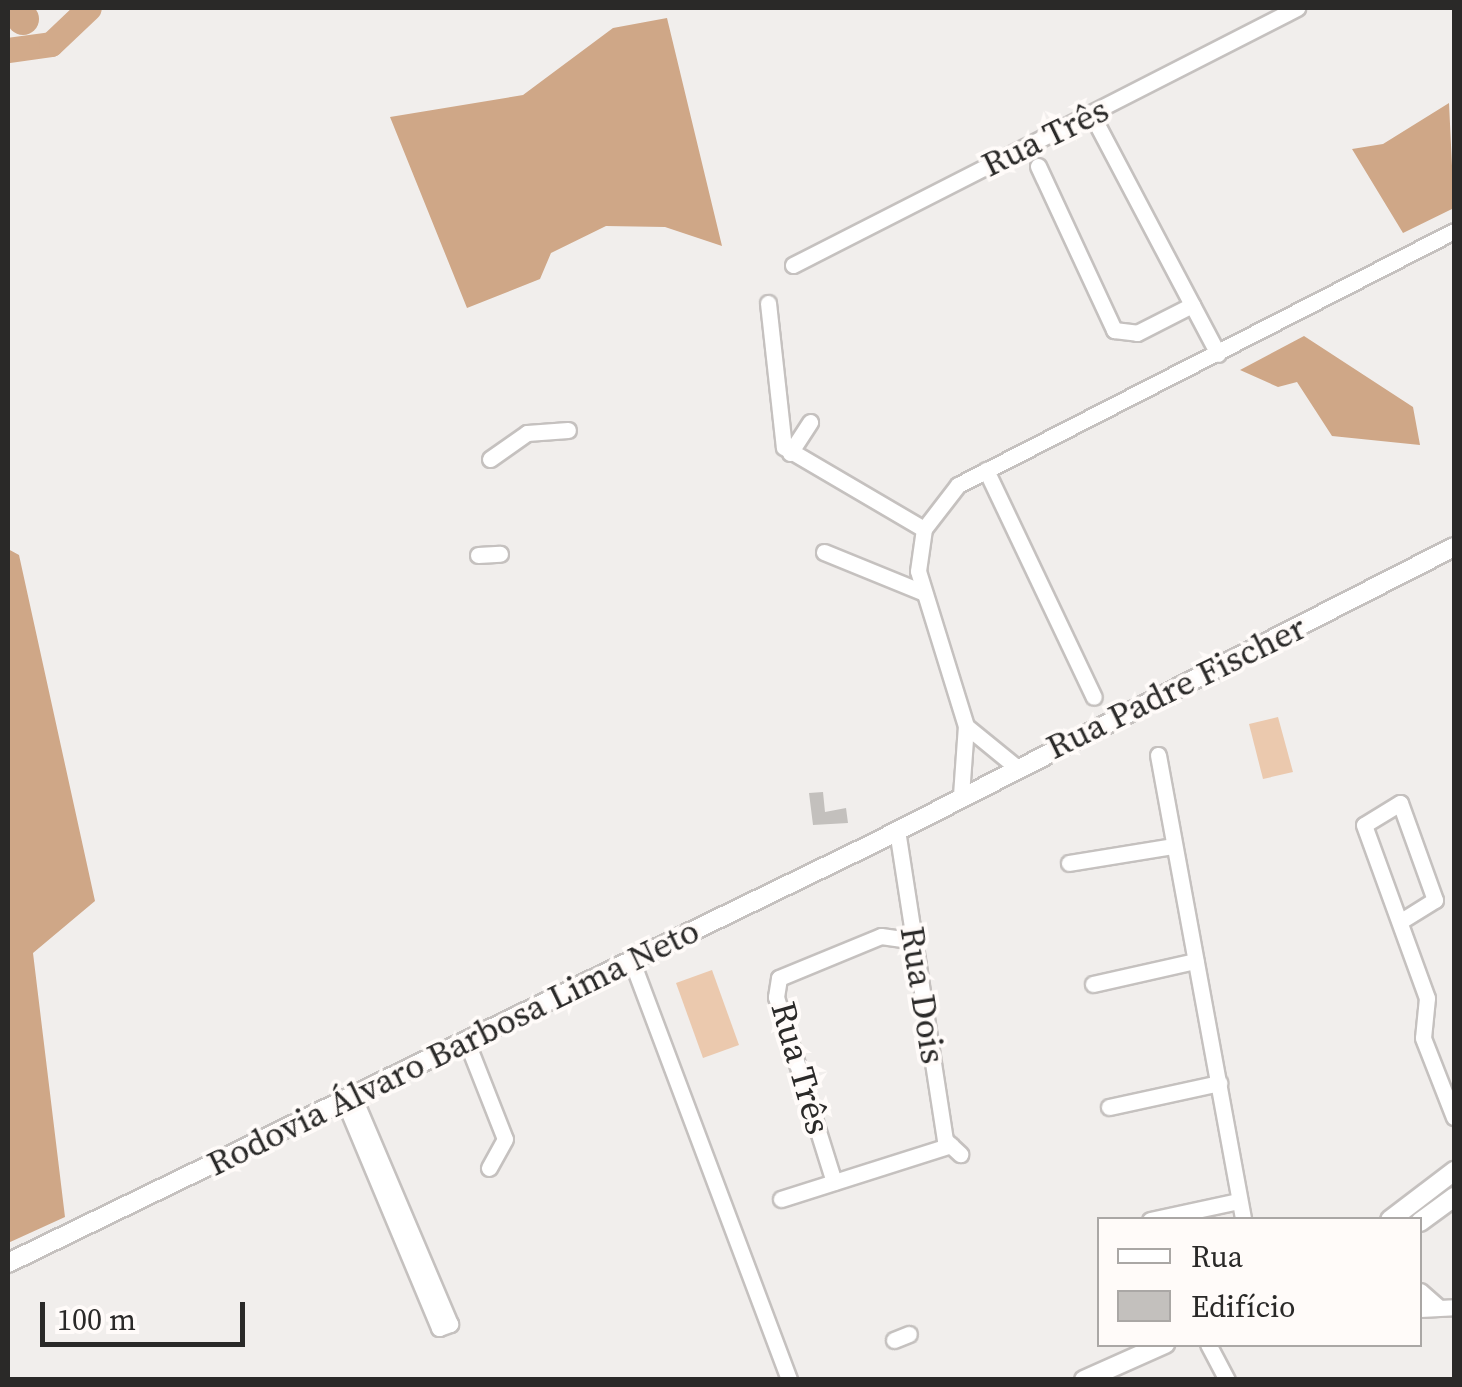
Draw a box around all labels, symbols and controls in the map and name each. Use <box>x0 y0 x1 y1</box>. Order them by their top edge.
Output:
street label: Rua Três <box>975 88 1115 186</box>
street label: Rua Padre Fischer <box>1039 606 1313 768</box>
street label: Rodovia Álvaro Barbosa Lima Neto <box>200 909 706 1185</box>
street label: Rua Dois <box>891 923 955 1067</box>
street label: Rua Três <box>762 997 840 1139</box>
legend <box>1097 1217 1422 1347</box>
text: Rua <box>1191 1236 1243 1277</box>
scale bar <box>45 1282 250 1344</box>
text: Edifício <box>1191 1286 1296 1327</box>
text: 100 m <box>57 1299 136 1340</box>

